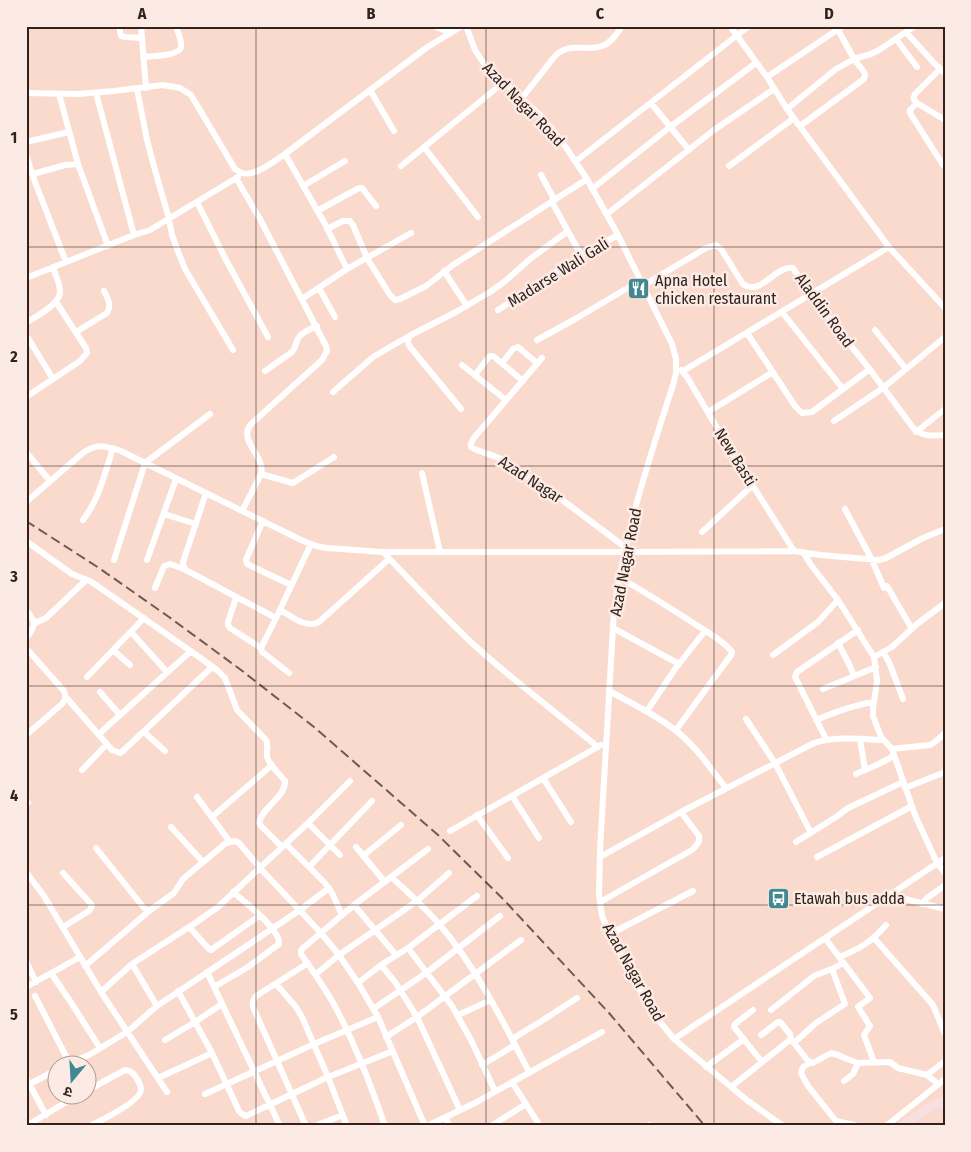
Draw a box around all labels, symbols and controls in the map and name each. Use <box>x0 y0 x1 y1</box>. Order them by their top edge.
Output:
text: A <box>137 4 147 23</box>
text: B <box>367 4 376 23</box>
text: C <box>596 4 605 23</box>
text: D <box>824 4 834 23</box>
street label: Azad Nagar Road <box>479 58 569 150</box>
text: 1 <box>11 128 17 147</box>
street label: Madarse Wali Gali <box>504 234 612 311</box>
street label: Aladdin Road <box>791 270 858 351</box>
place label: Apna Hotel chicken restaurant <box>655 271 777 308</box>
restaurant icon: Apna Hotel chicken restaurant <box>627 277 651 301</box>
text: 2 <box>9 347 18 366</box>
street label: New Basti <box>710 425 761 490</box>
street label: Azad Nagar <box>495 452 567 507</box>
street label: Azad Nagar Road <box>606 506 645 618</box>
text: 3 <box>9 567 18 586</box>
text: 4 <box>10 786 18 805</box>
bus stop icon: Etawah bus adda <box>766 886 790 910</box>
place label: Etawah bus adda <box>794 889 905 908</box>
street label: Azad Nagar Road <box>599 920 668 1025</box>
text: 5 <box>10 1005 18 1024</box>
north arrow <box>48 1054 98 1104</box>
text: उ <box>61 1082 75 1101</box>

